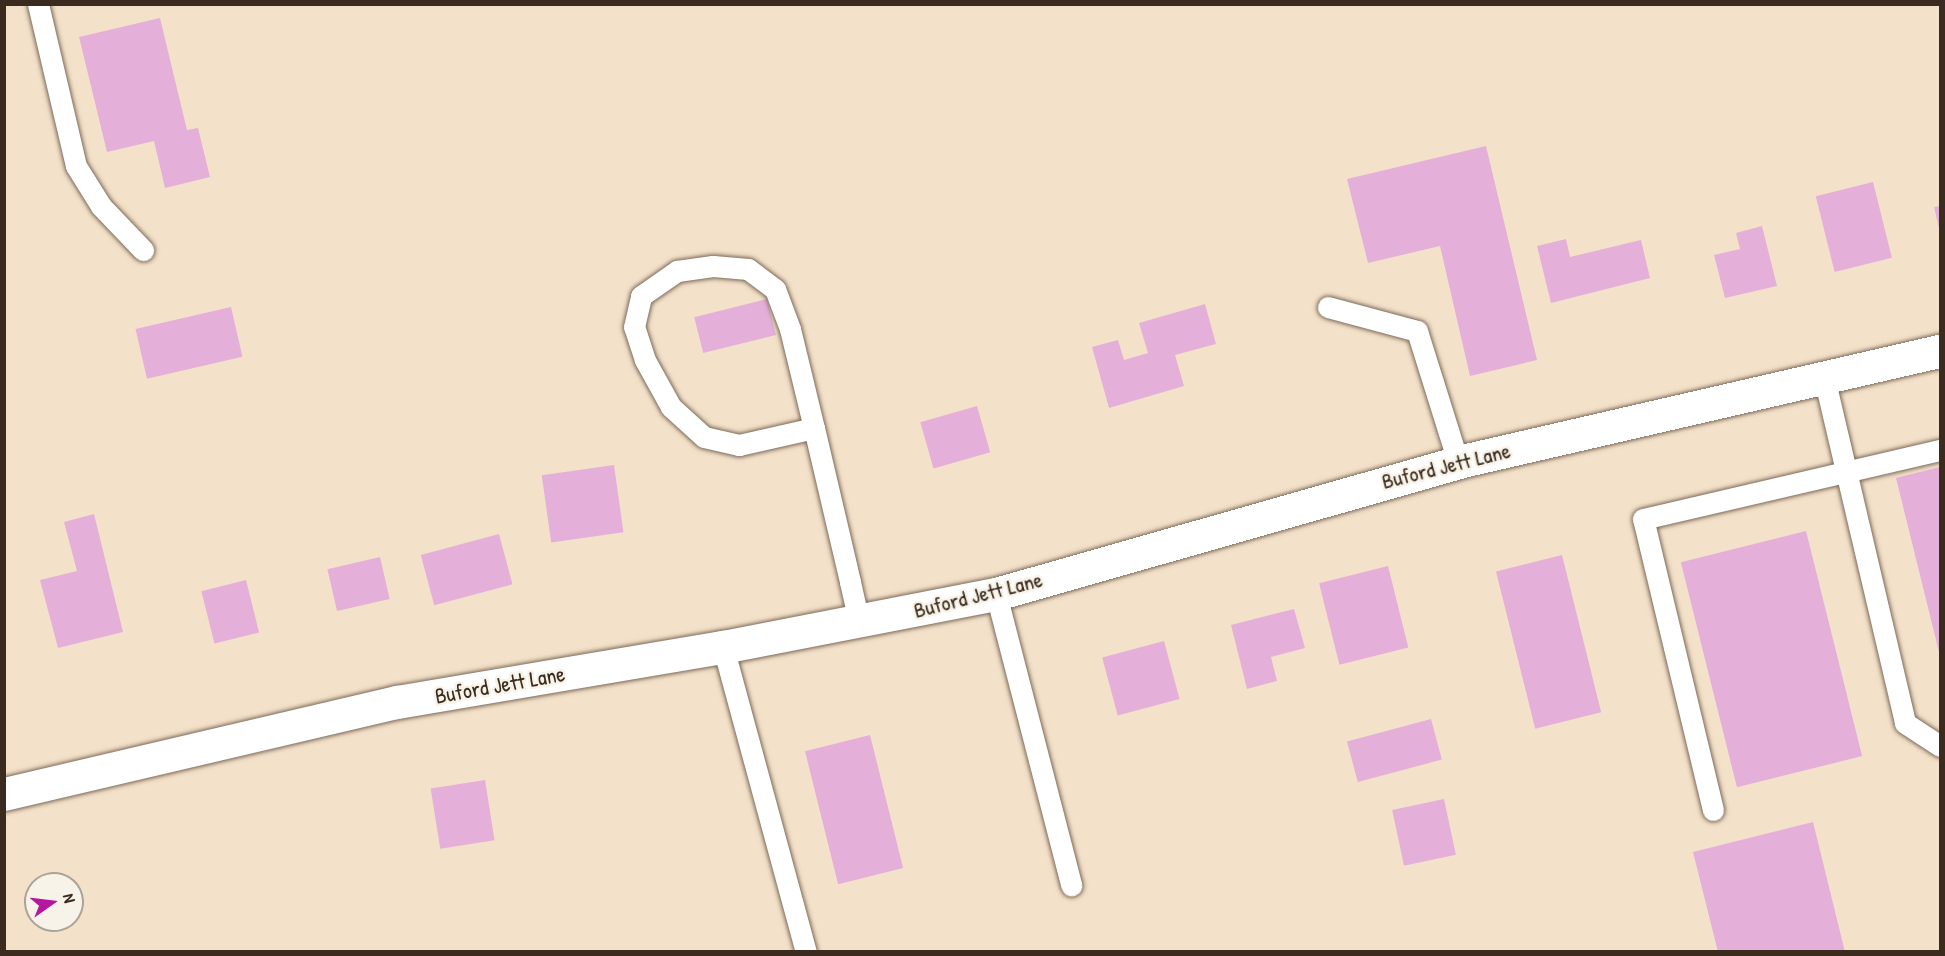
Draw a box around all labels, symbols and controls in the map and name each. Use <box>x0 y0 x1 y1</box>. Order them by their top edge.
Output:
street label: Buford Jett Lane <box>1379 437 1513 495</box>
street label: Buford Jett Lane <box>911 566 1045 624</box>
street label: Buford Jett Lane <box>433 661 567 709</box>
north arrow <box>24 872 84 932</box>
text: N <box>58 891 81 905</box>

